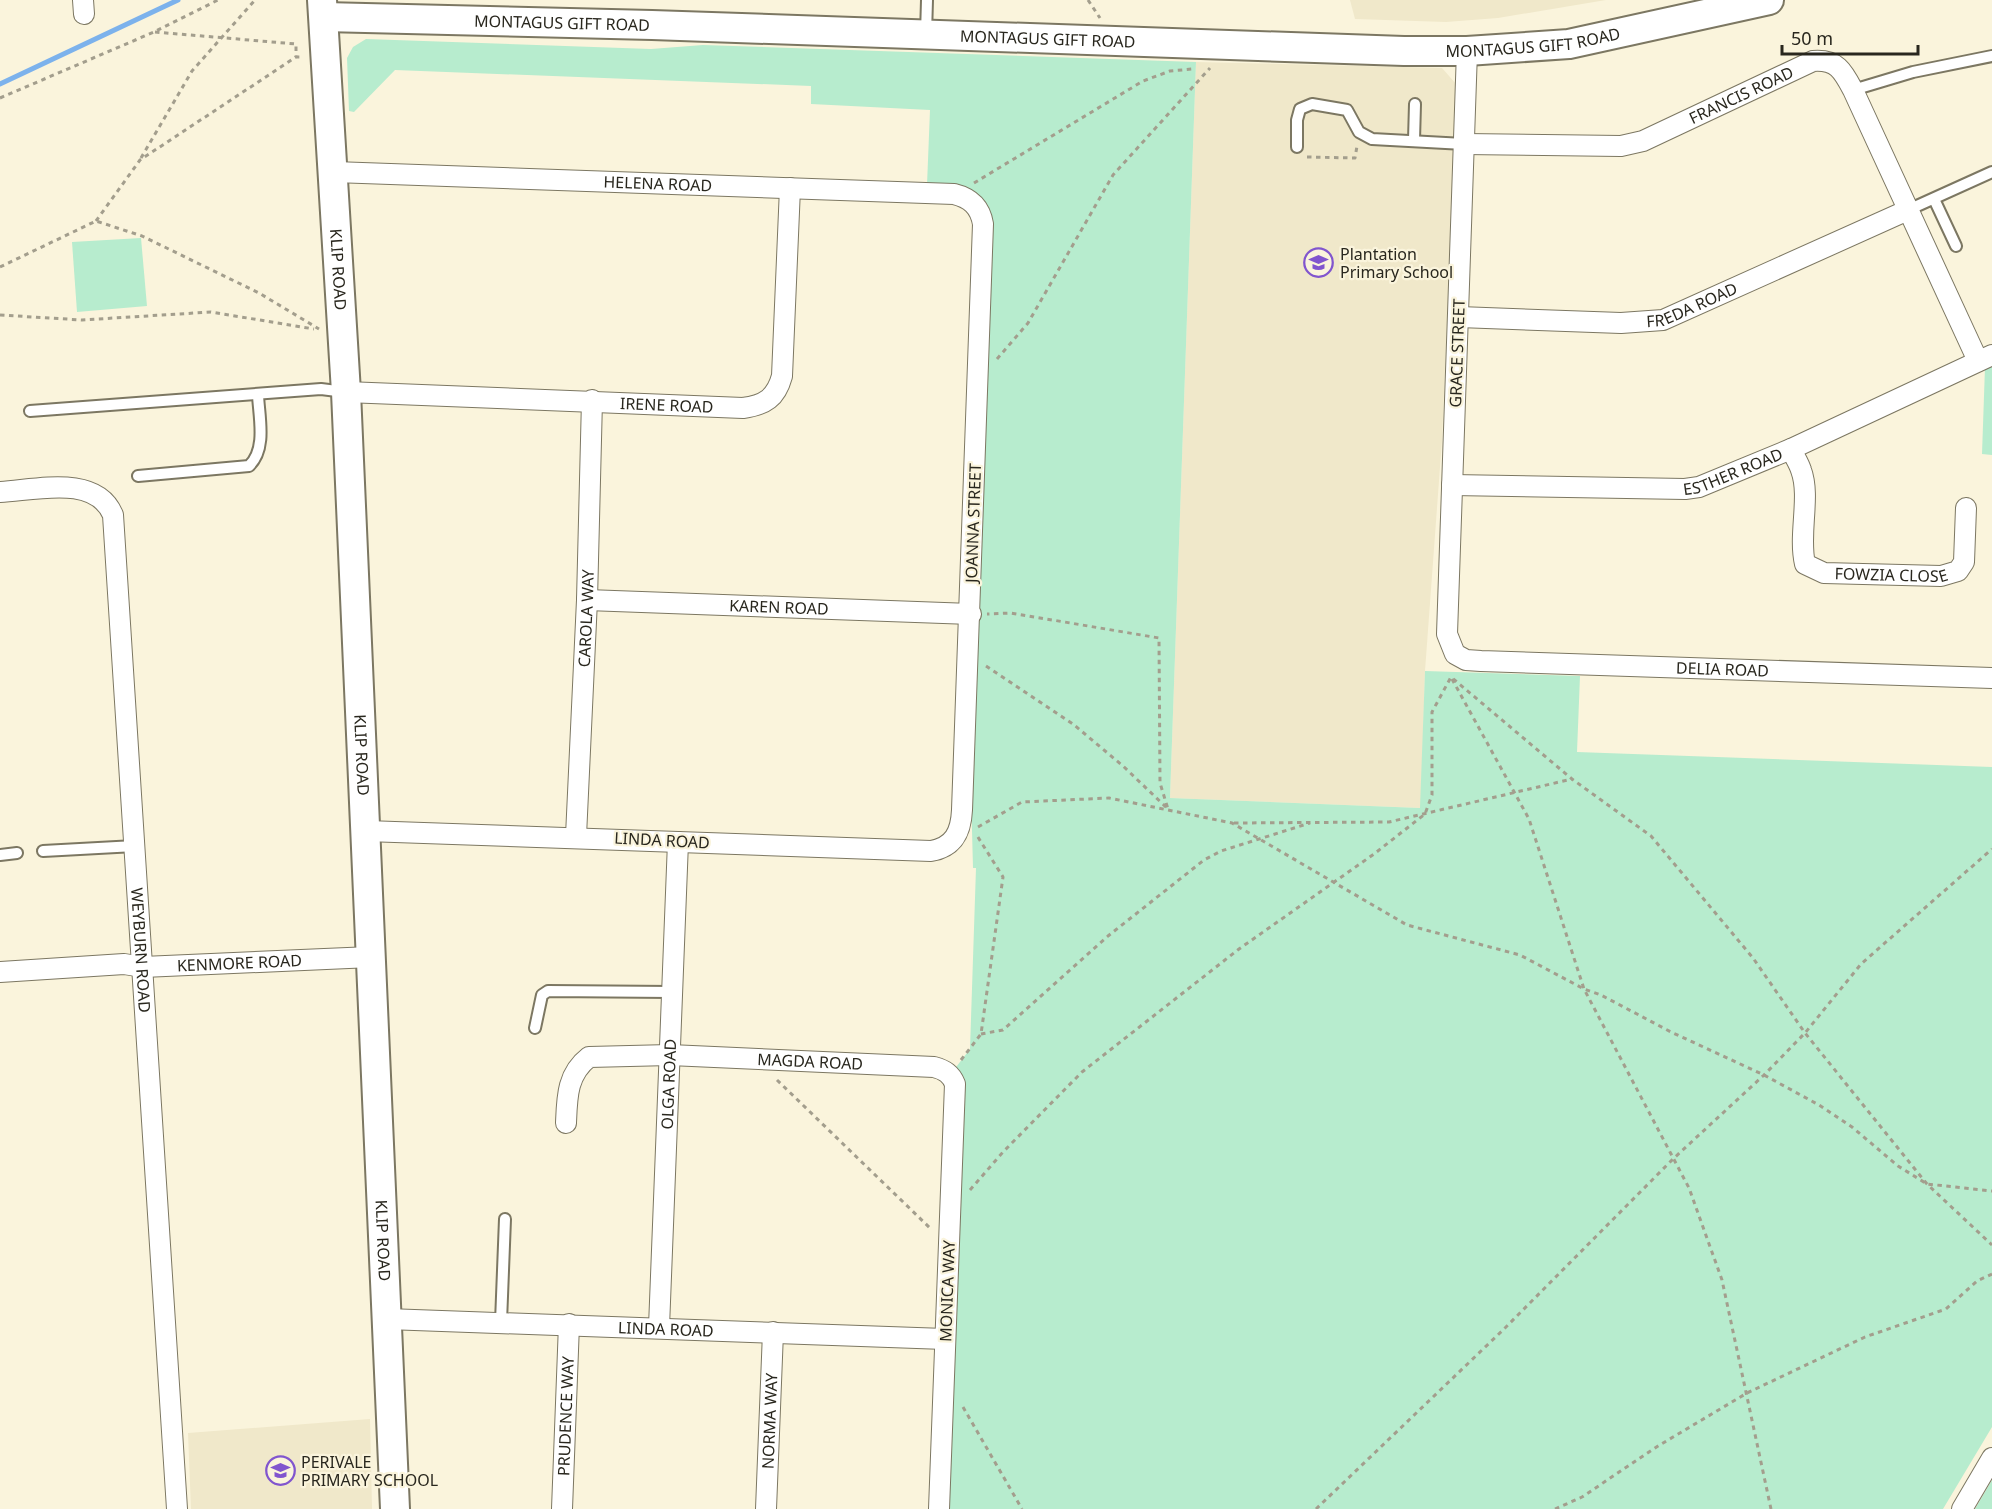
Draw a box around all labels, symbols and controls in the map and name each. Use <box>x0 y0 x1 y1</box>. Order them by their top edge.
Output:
street label: MONTAGUS GIFT ROAD <box>474 10 650 36</box>
scale bar <box>1782 18 1918 56</box>
street label: MONTAGUS GIFT ROAD <box>1446 22 1622 62</box>
street label: MONTAGUS GIFT ROAD <box>959 25 1136 53</box>
text: 50 m <box>1791 26 1833 50</box>
street label: FRANCIS ROAD <box>1685 61 1797 129</box>
street label: HELENA ROAD <box>603 171 713 196</box>
street label: KLIP ROAD <box>325 228 352 311</box>
place label: Plantation Primary School <box>1340 243 1453 283</box>
school or university icon: Plantation Primary School <box>1303 247 1335 279</box>
street label: FREDA ROAD <box>1646 277 1741 332</box>
street label: GRACE STREET <box>1444 298 1470 408</box>
street label: IRENE ROAD <box>620 392 714 418</box>
street label: ESTHER ROAD <box>1682 443 1786 500</box>
street label: JOANNA STREET <box>960 463 986 585</box>
street label: FOWZIA CLOSE <box>1834 562 1950 587</box>
street label: CAROLA WAY <box>573 568 599 668</box>
street label: KAREN ROAD <box>729 594 829 620</box>
street label: DELIA ROAD <box>1676 656 1769 682</box>
street label: KLIP ROAD <box>349 714 375 796</box>
street label: LINDA ROAD <box>614 827 710 853</box>
street label: WEYBURN ROAD <box>126 887 156 1013</box>
street label: KENMORE ROAD <box>176 949 302 977</box>
street label: OLGA ROAD <box>656 1038 681 1130</box>
street label: MAGDA ROAD <box>757 1048 864 1075</box>
street label: KLIP ROAD <box>370 1199 396 1282</box>
street label: MONICA WAY <box>934 1239 960 1342</box>
street label: LINDA ROAD <box>618 1316 714 1342</box>
street label: PRUDENCE WAY <box>552 1355 579 1476</box>
street label: NORMA WAY <box>757 1372 782 1470</box>
place label: PERIVALE PRIMARY SCHOOL <box>301 1451 438 1491</box>
school or university icon: PERIVALE PRIMARY SCHOOL <box>264 1455 296 1487</box>

